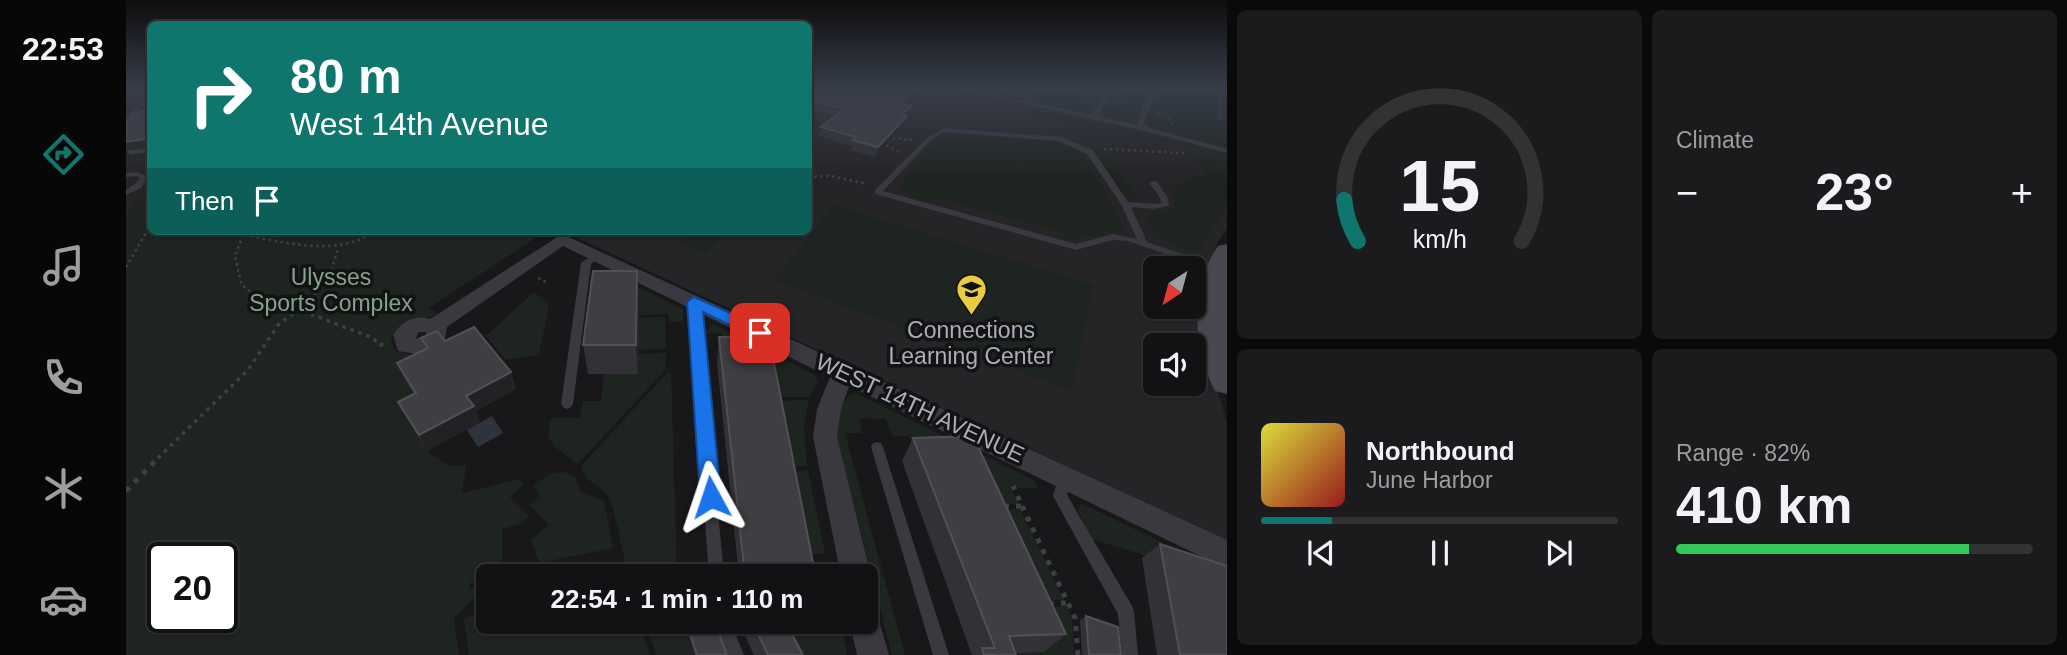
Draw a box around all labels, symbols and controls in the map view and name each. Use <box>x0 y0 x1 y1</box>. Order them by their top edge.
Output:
text: 22:53 <box>22 31 104 67</box>
icon: right <box>175 49 266 140</box>
text: 80 m <box>290 49 402 103</box>
text: West 14th Avenue <box>290 106 549 142</box>
text: Climate <box>1676 127 1754 153</box>
icon: directions <box>39 130 88 179</box>
text: 15 <box>1399 145 1480 226</box>
text: 23° <box>1815 163 1894 221</box>
text: − <box>1676 172 1698 214</box>
text: + <box>2011 172 2033 214</box>
icon: arrive <box>248 182 286 220</box>
text: Then <box>175 186 234 216</box>
text: km/h <box>1412 224 1467 252</box>
icon: music <box>39 241 88 290</box>
north arrow <box>1143 256 1206 318</box>
map controls <box>1143 256 1206 396</box>
park label: Ulysses Sports Complex <box>249 264 413 316</box>
school or university icon: Connections Learning Center <box>954 272 988 316</box>
pin <box>730 303 790 363</box>
icon: arrive <box>741 314 779 352</box>
place label: Connections Learning Center <box>889 317 1054 369</box>
button: sound <box>1143 333 1206 396</box>
street label: WEST 14TH AVENUE <box>812 348 1028 468</box>
icon: phone <box>39 353 88 402</box>
text: Northbound <box>1366 436 1515 466</box>
text: Range · 82% <box>1676 440 1810 466</box>
position arrow <box>674 460 748 534</box>
icon: climate <box>39 464 88 513</box>
text: June Harbor <box>1366 467 1493 493</box>
text: 410 km <box>1676 476 1852 534</box>
icon: previous <box>1302 534 1340 572</box>
icon: pause <box>1421 534 1459 572</box>
icon: next <box>1540 534 1578 572</box>
speed limit sign: 20 <box>147 542 238 633</box>
icon: car <box>39 575 88 624</box>
text: 22:54 · 1 min · 110 m <box>551 584 803 614</box>

